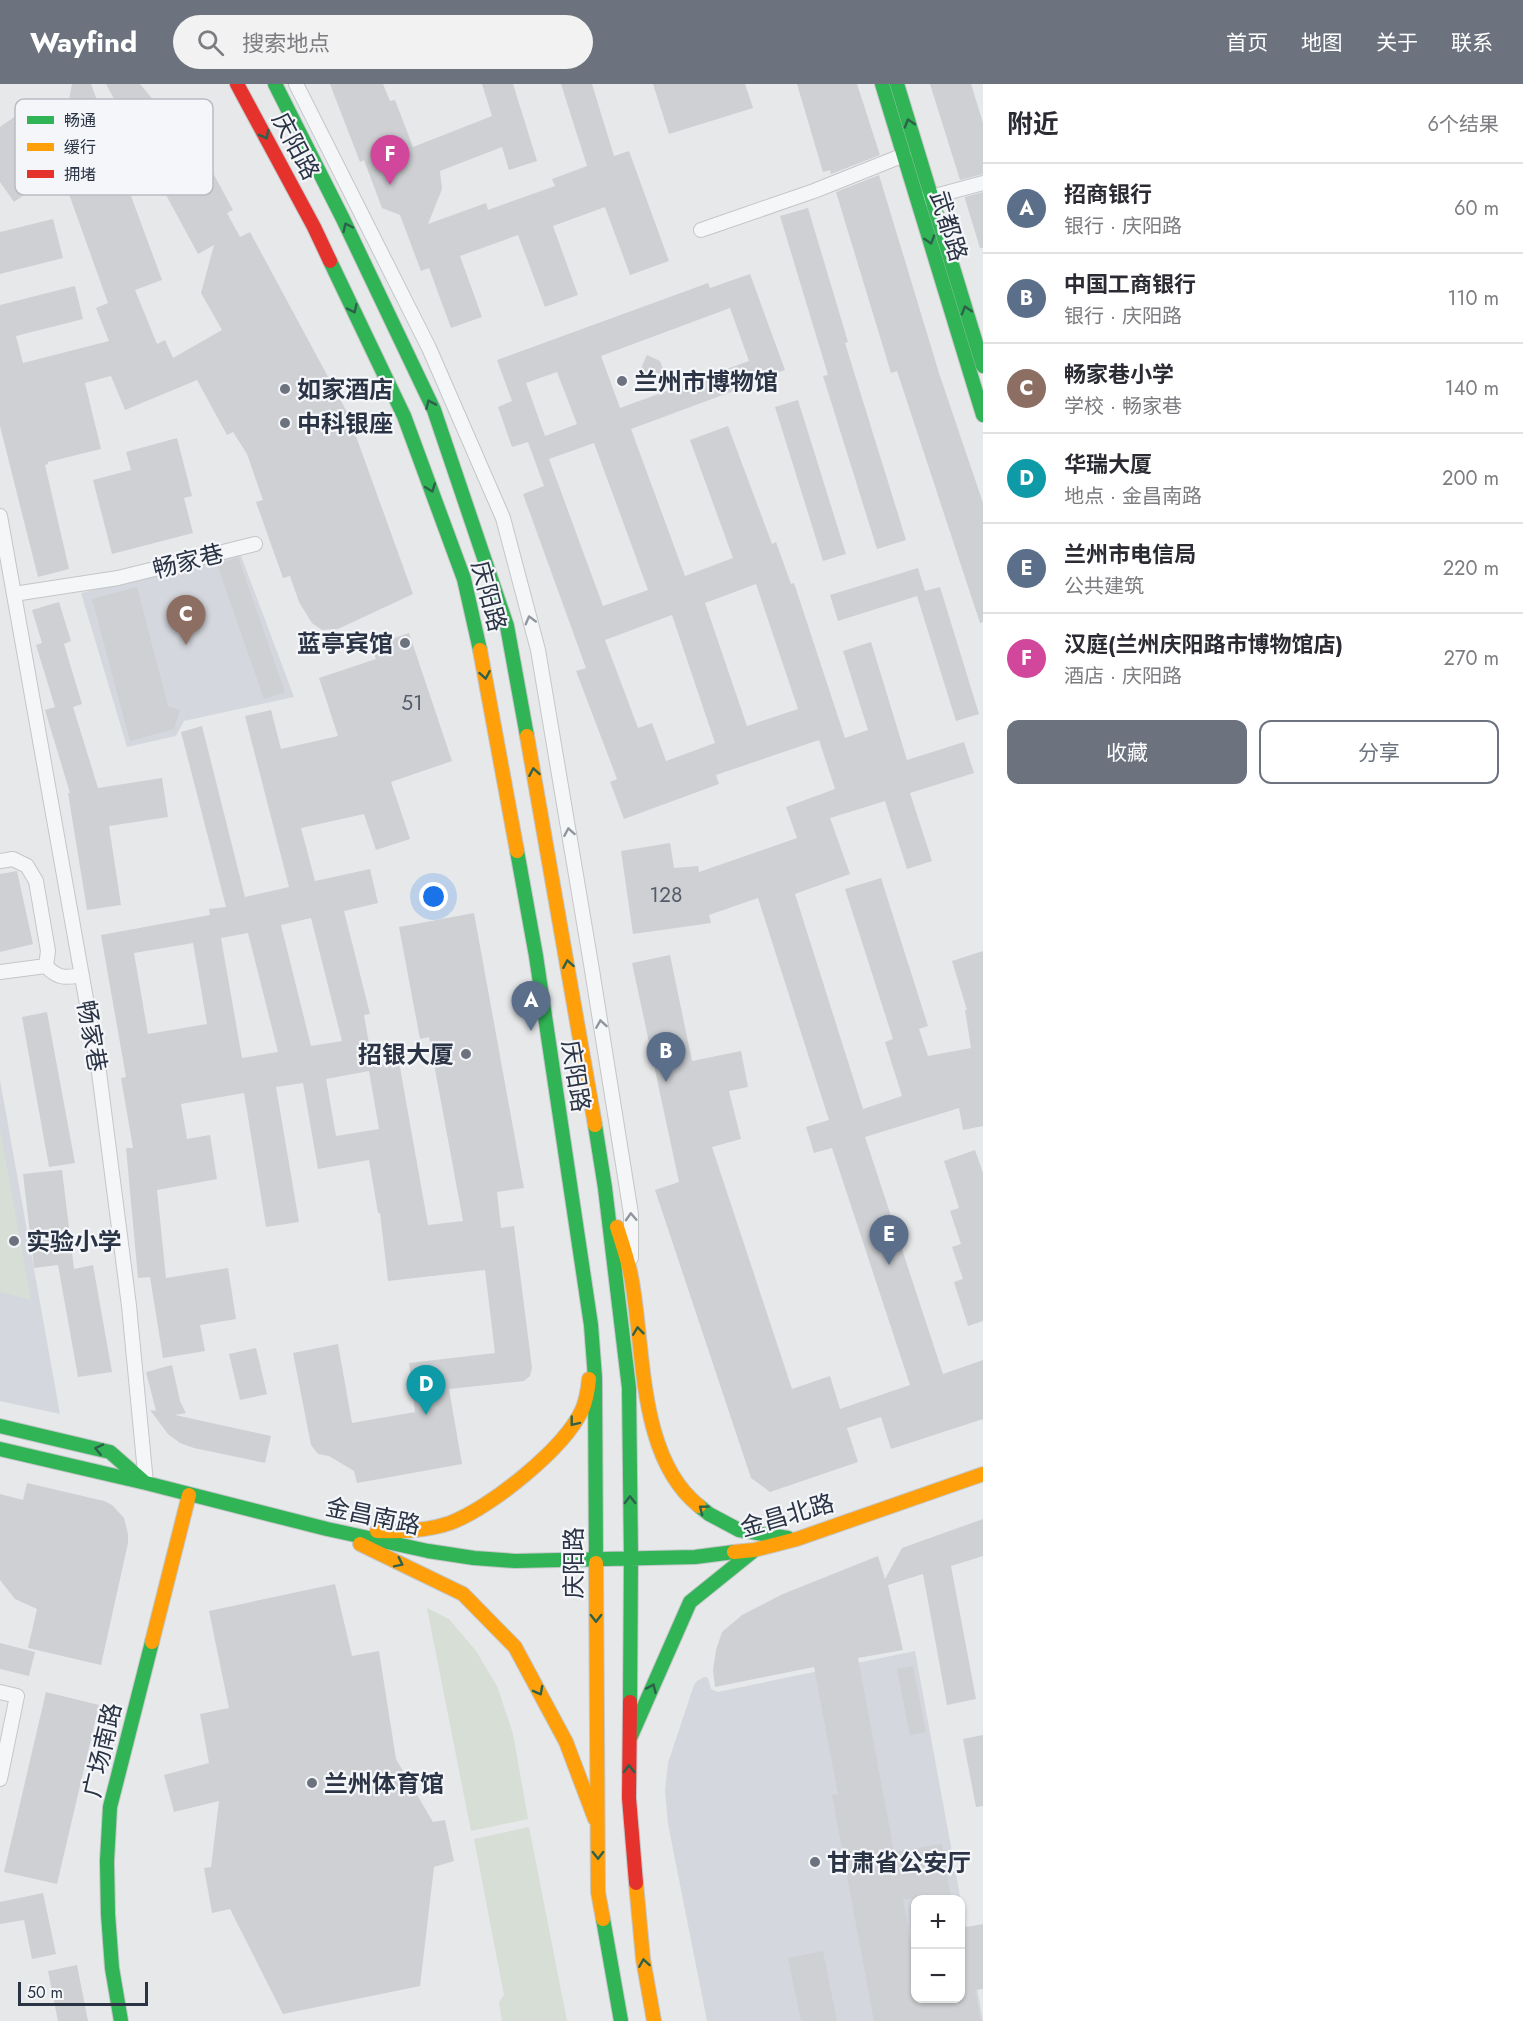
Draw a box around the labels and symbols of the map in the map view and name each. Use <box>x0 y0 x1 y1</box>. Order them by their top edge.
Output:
legend <box>15 99 213 195</box>
street label: 庆阳路 <box>264 106 328 186</box>
text: 畅通 <box>64 109 96 132</box>
one-way arrow <box>904 118 916 129</box>
one-way arrow <box>258 129 269 140</box>
pin: F <box>370 135 410 185</box>
text: 缓行 <box>64 136 96 159</box>
text: 拥堵 <box>64 163 96 186</box>
street label: 武都路 <box>922 186 976 266</box>
one-way arrow <box>342 223 354 234</box>
one-way arrow <box>923 234 935 245</box>
one-way arrow <box>346 303 358 314</box>
one-way arrow <box>961 305 973 316</box>
place label: 兰州市博物馆 <box>634 364 778 399</box>
place label: 如家酒店 <box>297 372 393 407</box>
marker: 兰州市博物馆 <box>615 374 629 388</box>
marker: 如家酒店 <box>278 382 292 396</box>
one-way arrow <box>426 399 438 410</box>
place label: 中科银座 <box>297 406 393 441</box>
marker: 中科银座 <box>278 416 292 430</box>
one-way arrow <box>423 482 436 493</box>
street label: 畅家巷 <box>149 535 227 587</box>
street label: 庆阳路 <box>463 557 515 635</box>
pin: C <box>166 596 206 645</box>
one-way arrow <box>524 615 537 625</box>
place label: 蓝亭宾馆 <box>297 626 393 661</box>
marker: 蓝亭宾馆 <box>398 636 412 650</box>
one-way arrow <box>478 669 491 679</box>
house number: 51 <box>401 688 423 718</box>
one-way arrow <box>528 768 541 778</box>
one-way arrow <box>563 827 576 837</box>
house number: 128 <box>650 880 682 910</box>
your location <box>419 882 448 911</box>
one-way arrow <box>563 959 575 969</box>
pin: A <box>512 982 550 1031</box>
street label: 畅家巷 <box>69 998 115 1074</box>
one-way arrow <box>595 1020 608 1030</box>
pin: B <box>646 1032 686 1082</box>
place label: 招银大厦 <box>358 1037 454 1072</box>
street label: 庆阳路 <box>553 1038 599 1114</box>
marker: 招银大厦 <box>459 1047 473 1061</box>
one-way arrow <box>624 1212 637 1221</box>
pin: E <box>870 1216 908 1265</box>
place label: 实验小学 <box>26 1224 122 1259</box>
marker: 实验小学 <box>7 1234 21 1248</box>
one-way arrow <box>632 1327 645 1336</box>
pin: D <box>406 1366 446 1415</box>
one-way arrow <box>570 1415 581 1426</box>
one-way arrow <box>94 1444 104 1457</box>
street label: 金昌北路 <box>736 1485 838 1545</box>
street label: 金昌南路 <box>322 1489 424 1543</box>
one-way arrow <box>624 1495 637 1504</box>
one-way arrow <box>698 1505 709 1516</box>
street label: 庆阳路 <box>556 1527 591 1599</box>
one-way arrow <box>393 1555 404 1567</box>
one-way arrow <box>590 1613 602 1622</box>
one-way arrow <box>645 1683 657 1694</box>
one-way arrow <box>532 1685 543 1695</box>
street label: 广场南路 <box>74 1699 130 1801</box>
one-way arrow <box>623 1765 635 1774</box>
place label: 兰州体育馆 <box>324 1766 444 1801</box>
marker: 兰州体育馆 <box>305 1776 319 1790</box>
place label: 甘肃省公安厅 <box>827 1845 971 1880</box>
one-way arrow <box>592 1850 604 1859</box>
marker: 甘肃省公安厅 <box>808 1855 822 1869</box>
one-way arrow <box>638 1959 650 1968</box>
scale bar <box>18 1979 148 2006</box>

